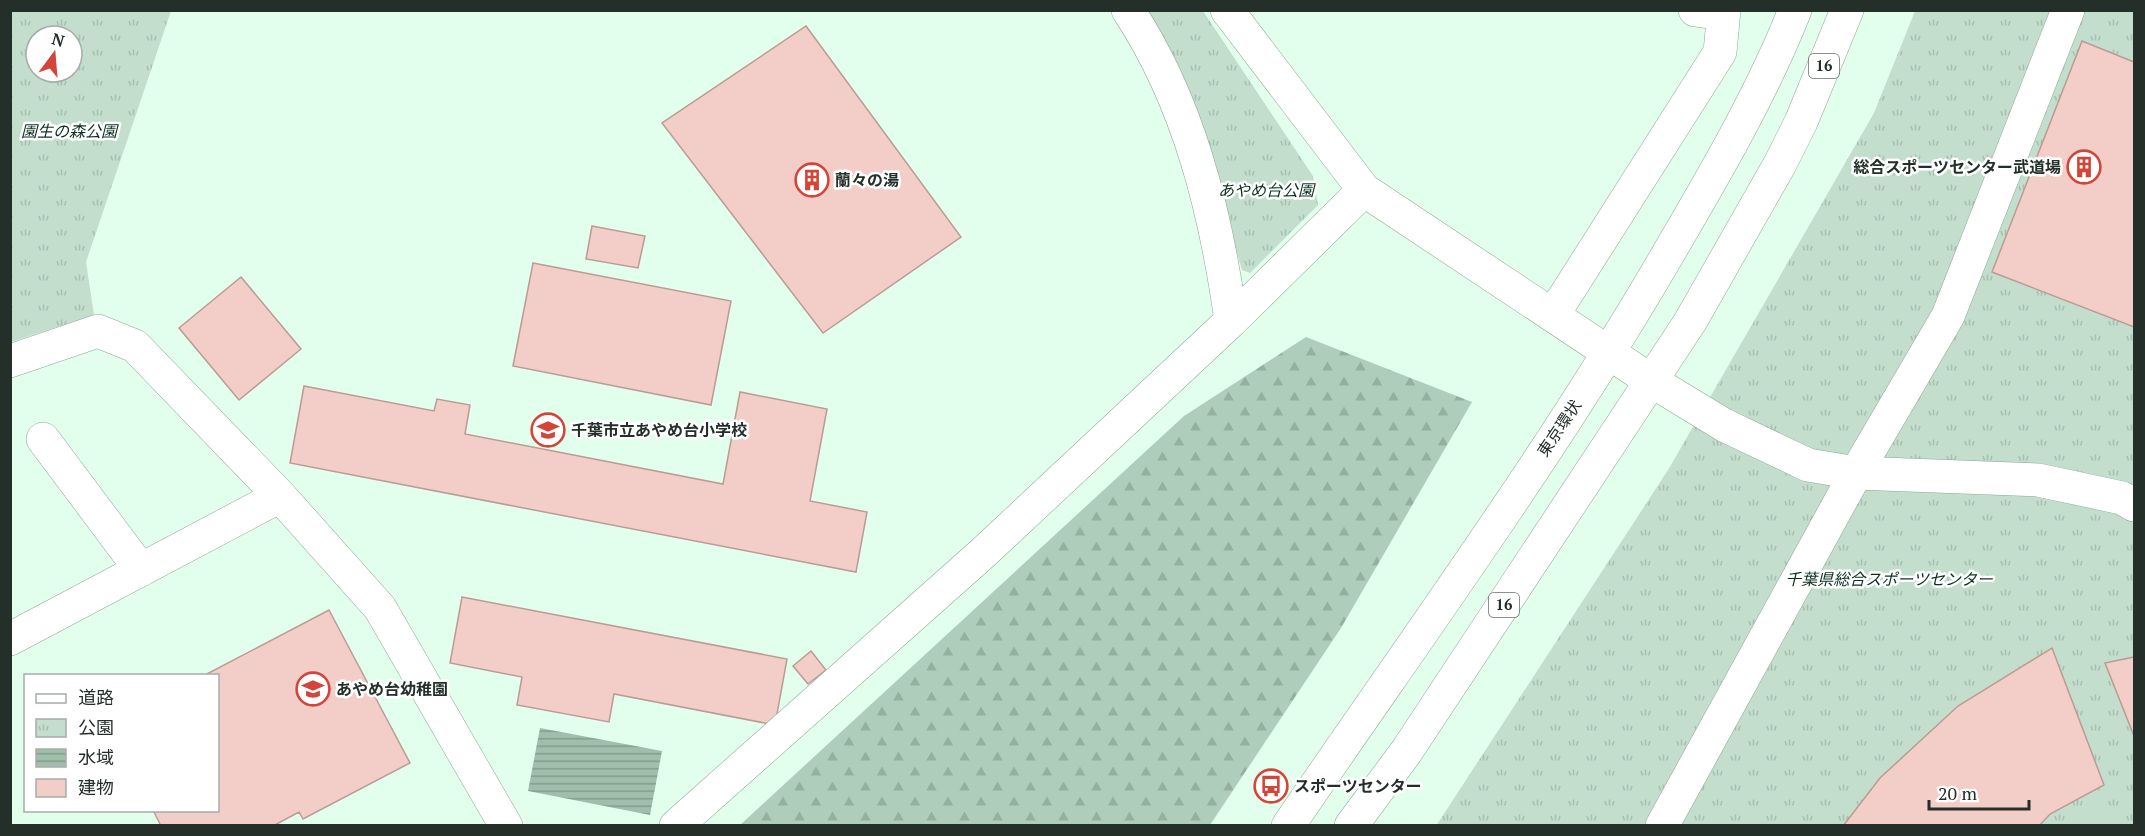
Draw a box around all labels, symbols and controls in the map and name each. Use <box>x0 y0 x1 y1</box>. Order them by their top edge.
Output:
north arrow <box>24 24 84 84</box>
text: N <box>49 27 67 52</box>
road number: 16 <box>1809 54 1839 78</box>
park label: 園生の森公園 <box>21 120 119 142</box>
building icon: 総合スポーツセンター武道場 <box>2066 149 2102 185</box>
place label: 総合スポーツセンター武道場 <box>1853 156 2061 178</box>
building icon: 蘭々の湯 <box>794 162 830 198</box>
place label: 蘭々の湯 <box>835 169 899 191</box>
park label: あやめ台公園 <box>1218 179 1316 201</box>
street label: 東京環状 <box>1532 395 1586 461</box>
school or university icon: 千葉市立あやめ台小学校 <box>530 412 566 448</box>
place label: 千葉市立あやめ台小学校 <box>571 419 747 441</box>
park label: 千葉県総合スポーツセンター <box>1785 568 1994 590</box>
road number: 16 <box>1489 593 1519 617</box>
school or university icon: あやめ台幼稚園 <box>295 671 331 707</box>
legend <box>24 674 219 812</box>
place label: あやめ台幼稚園 <box>336 678 448 700</box>
text: 道路 <box>78 685 114 709</box>
text: 公園 <box>78 715 114 739</box>
text: 水域 <box>78 745 114 769</box>
bus stop icon: スポーツセンター <box>1253 768 1289 804</box>
scale bar <box>1929 773 2030 811</box>
text: 建物 <box>78 775 114 799</box>
place label: スポーツセンター <box>1294 775 1422 797</box>
text: 20 m <box>1938 781 1978 805</box>

